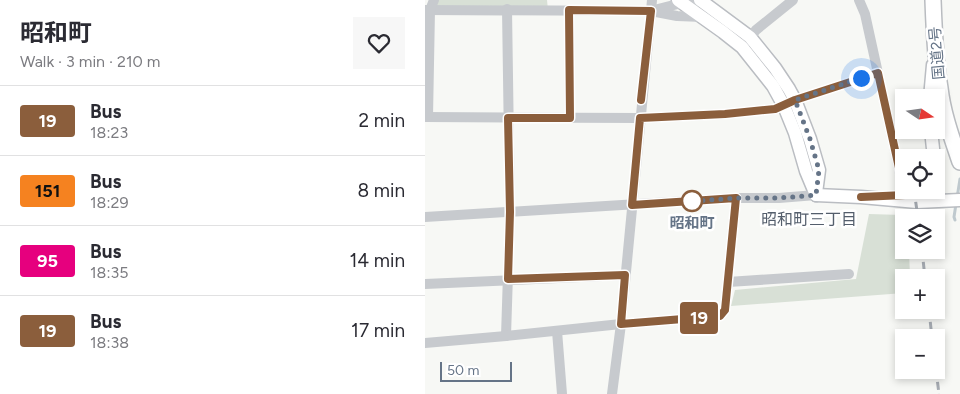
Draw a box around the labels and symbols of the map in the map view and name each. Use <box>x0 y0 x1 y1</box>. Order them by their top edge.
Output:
street label: 国道2号 <box>926 26 948 80</box>
your location <box>849 66 874 91</box>
north arrow <box>895 89 945 139</box>
marker: 昭和町 <box>681 190 703 212</box>
district label: 昭和町三丁目 <box>761 210 857 229</box>
place label: 昭和町 <box>669 214 715 232</box>
line badge: 19 <box>677 302 721 334</box>
scale bar <box>440 359 513 382</box>

